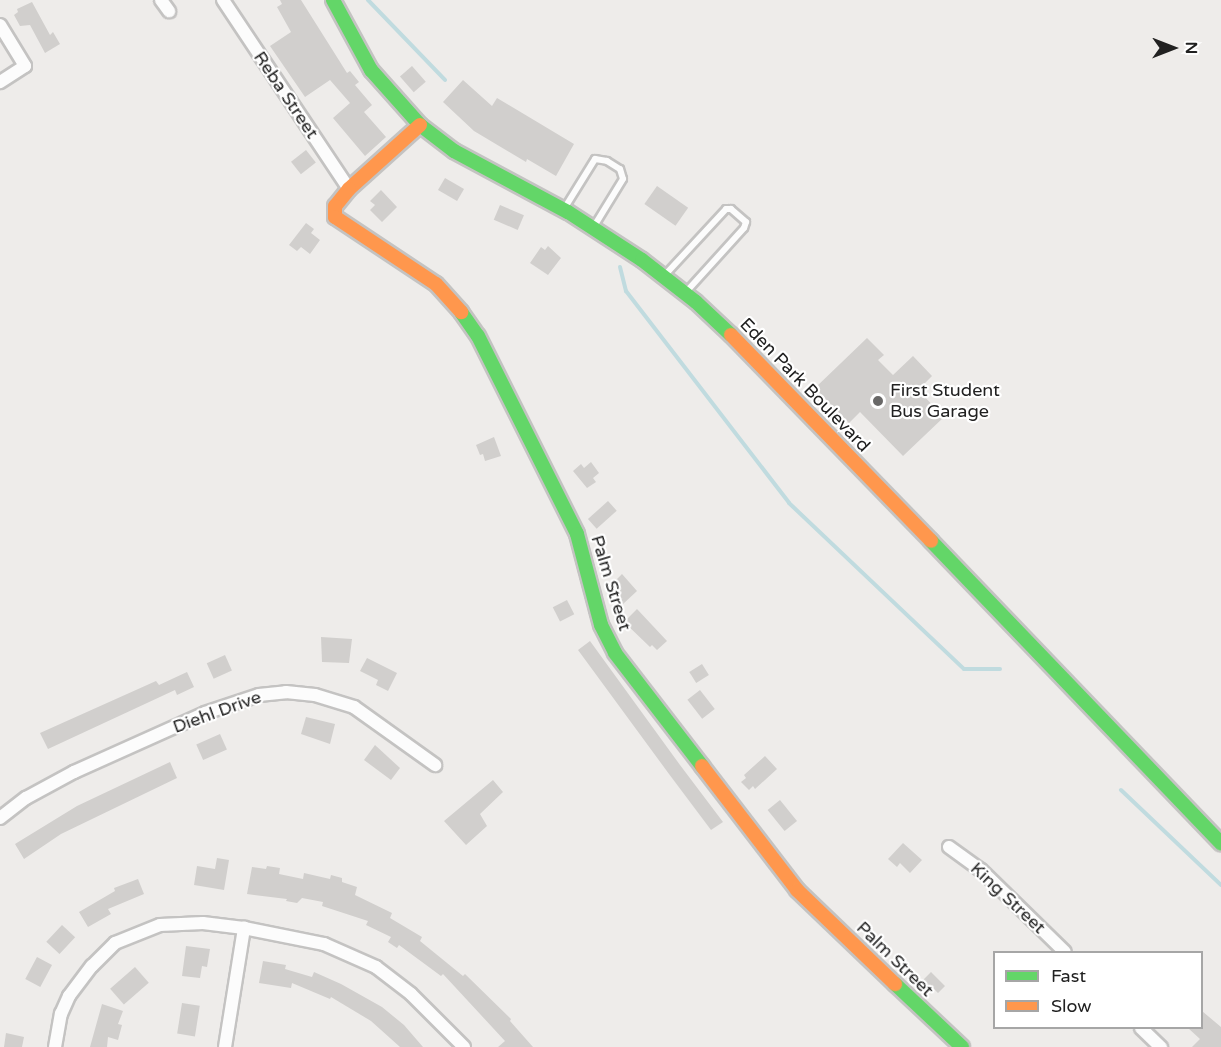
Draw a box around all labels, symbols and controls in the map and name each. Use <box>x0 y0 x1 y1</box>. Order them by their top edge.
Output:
north arrow <box>1143 18 1203 78</box>
text: N <box>1181 42 1201 54</box>
street label: Reba Street <box>249 47 323 143</box>
street label: Eden Park Boulevard <box>735 313 875 457</box>
place label: First Student Bus Garage <box>890 380 1000 422</box>
marker: First Student Bus Garage <box>871 394 885 408</box>
street label: Palm Street <box>586 533 636 633</box>
street label: Diehl Drive <box>170 686 264 738</box>
street label: King Street <box>966 858 1050 938</box>
street label: Palm Street <box>852 917 938 1001</box>
legend <box>993 951 1203 1029</box>
text: Fast <box>1051 965 1086 987</box>
text: Slow <box>1051 995 1092 1017</box>

